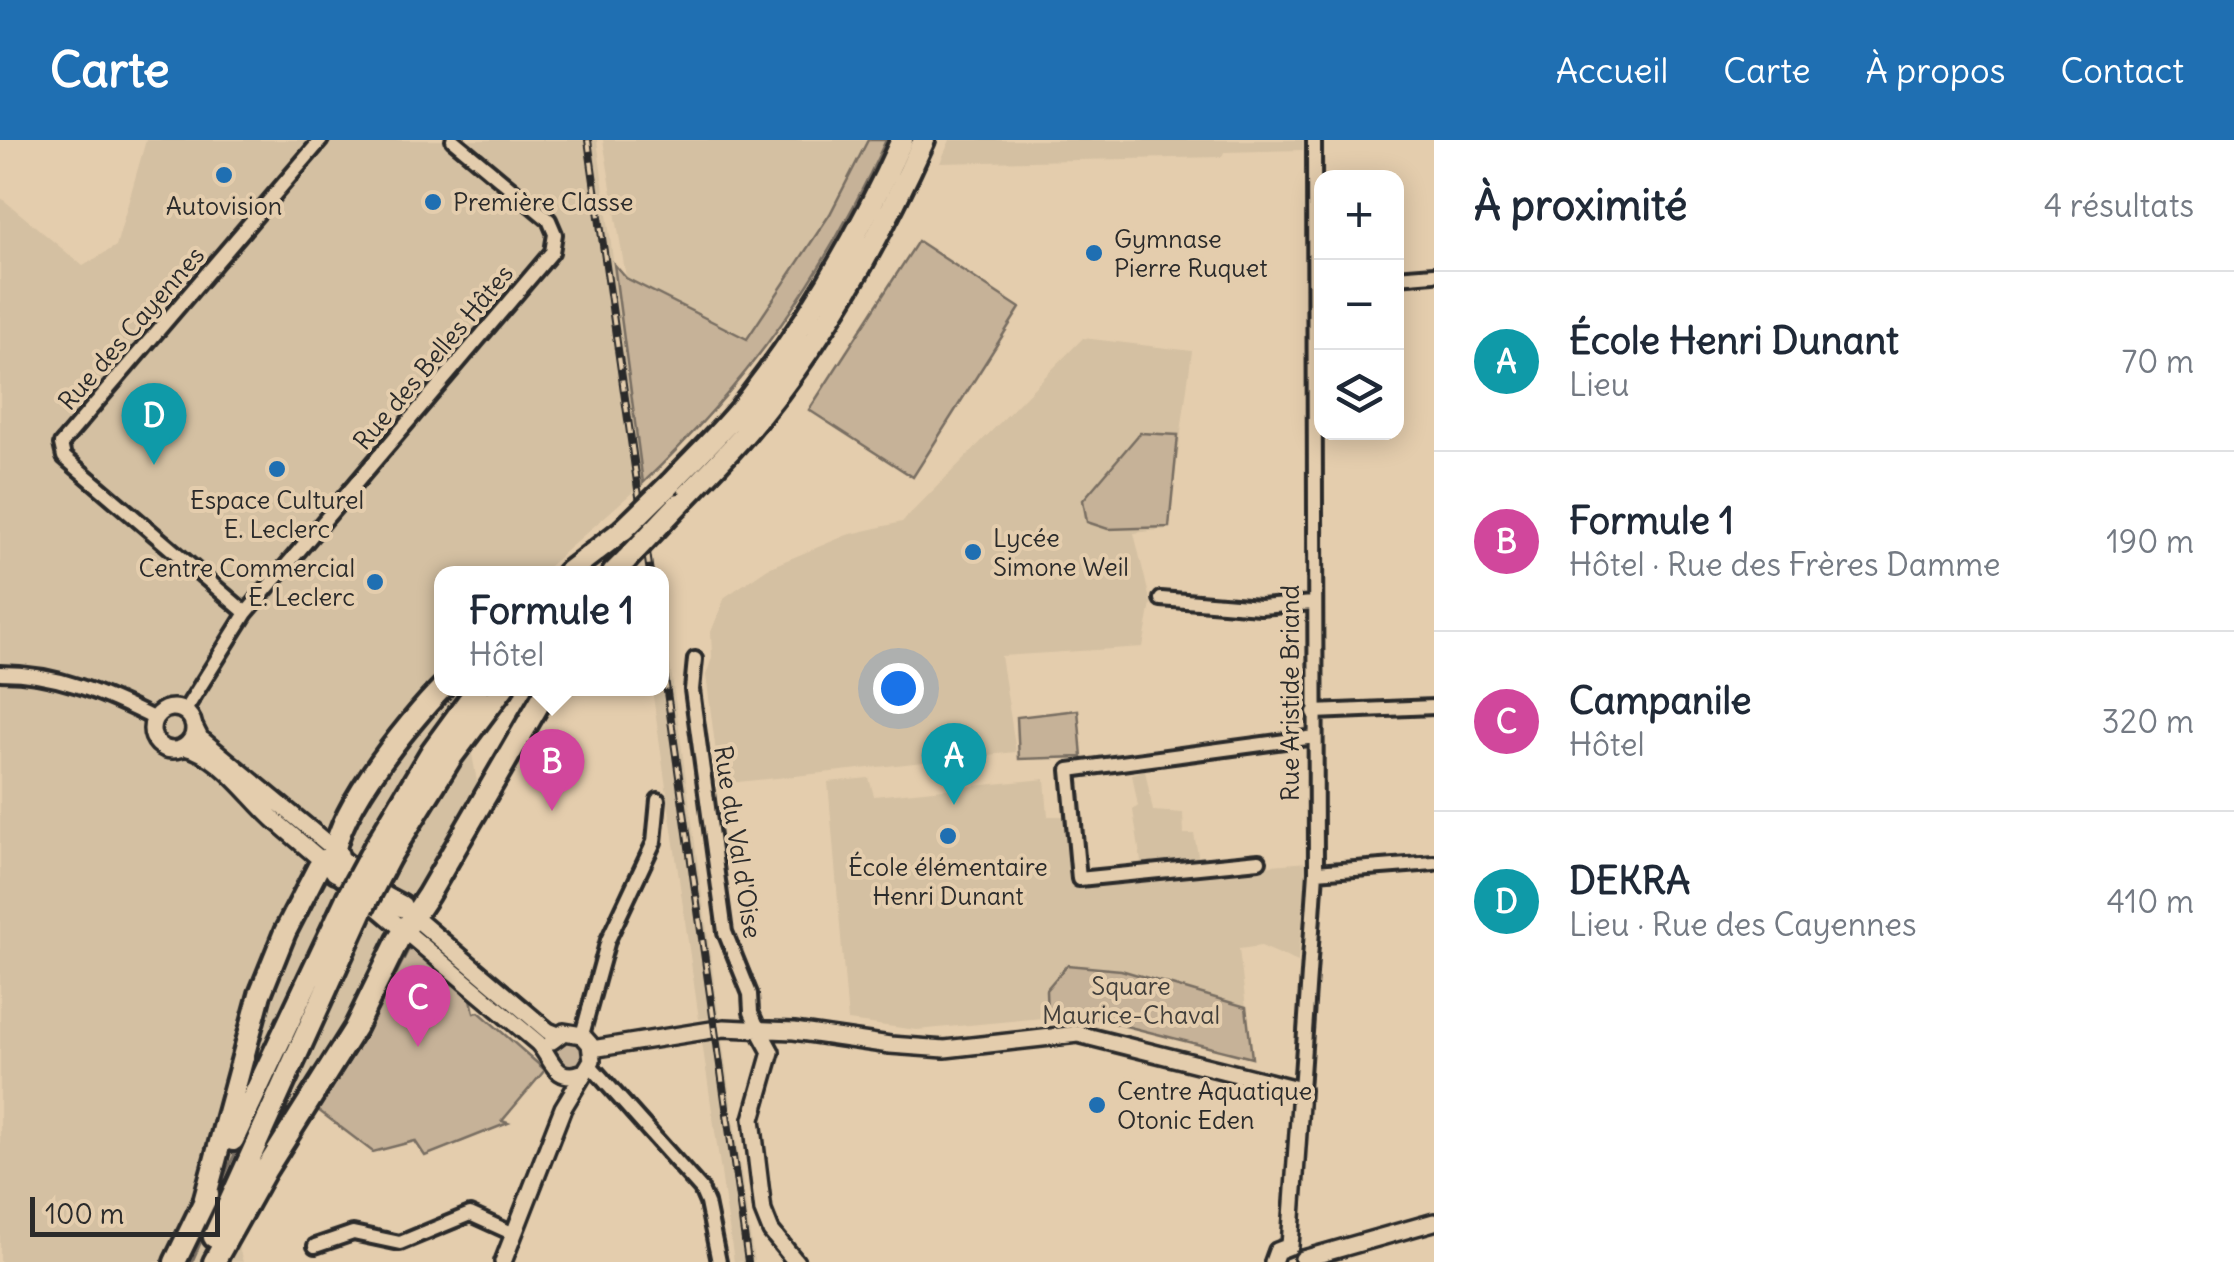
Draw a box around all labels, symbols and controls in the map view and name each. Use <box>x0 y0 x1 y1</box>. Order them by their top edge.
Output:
text: Carte <box>50 40 170 100</box>
text: Accueil <box>1556 48 1668 92</box>
text: Carte <box>1723 48 1811 92</box>
text: À propos <box>1866 48 2005 92</box>
text: Contact <box>2060 48 2184 92</box>
marker: Autovision <box>213 164 235 186</box>
map controls <box>1314 170 1404 440</box>
button: + <box>1314 170 1404 260</box>
text: À proximité <box>1474 179 1687 231</box>
text: 4 résultats <box>2044 185 2194 226</box>
place label: Première Classe <box>453 186 633 218</box>
place label: Autovision <box>166 190 282 222</box>
marker: Première Classe <box>422 191 444 213</box>
place label: Gymnase Pierre Ruquet <box>1114 223 1268 284</box>
street label: Rue des Cayennes <box>51 239 211 417</box>
marker: Gymnase Pierre Ruquet <box>1083 242 1105 264</box>
street label: Rue des Belles Hâtes <box>346 258 520 456</box>
button: − <box>1314 260 1404 350</box>
text: École Henri Dunant <box>1569 317 1899 364</box>
text: A <box>1496 341 1517 382</box>
text: 70 m <box>2122 341 2194 382</box>
button: layers <box>1314 350 1404 440</box>
text: Lieu <box>1569 364 1630 405</box>
pin: D <box>122 382 186 465</box>
marker: Espace Culturel E. Leclerc <box>266 458 288 480</box>
place label: Espace Culturel E. Leclerc <box>190 484 364 545</box>
text: Formule 1 <box>1569 497 1734 544</box>
text: B <box>1496 521 1517 562</box>
text: 190 m <box>2106 521 2194 562</box>
place label: Lycée Simone Weil <box>993 522 1129 583</box>
marker: Lycée Simone Weil <box>962 541 984 563</box>
text: Hôtel · Rue des Frères Damme <box>1569 544 2001 585</box>
place label: Centre Commercial E. Leclerc <box>138 552 355 613</box>
popup <box>434 566 669 696</box>
marker: Centre Commercial E. Leclerc <box>364 571 386 593</box>
street label: Rue Aristide Briand <box>1274 585 1306 801</box>
text: Formule 1 <box>469 587 634 634</box>
text: Hôtel <box>469 634 545 675</box>
your location <box>873 663 924 714</box>
text: Campanile <box>1569 677 1752 724</box>
text: C <box>1496 701 1517 742</box>
text: 320 m <box>2102 701 2194 742</box>
pin: A <box>922 722 986 805</box>
text: Hôtel <box>1569 724 1645 765</box>
pin: B <box>520 728 584 811</box>
street label: Rue du Val d'Oise <box>707 743 769 941</box>
marker: École élémentaire Henri Dunant <box>937 825 959 847</box>
place label: École élémentaire Henri Dunant <box>848 851 1048 912</box>
text: DEKRA <box>1569 857 1690 904</box>
text: D <box>1495 881 1518 922</box>
text: 410 m <box>2106 881 2194 922</box>
text: Lieu · Rue des Cayennes <box>1569 904 1917 945</box>
pin: C <box>386 964 450 1047</box>
park label: Square Maurice-Chaval <box>1042 970 1220 1031</box>
place label: Centre Aquatique Otonic Eden <box>1117 1075 1312 1136</box>
marker: Centre Aquatique Otonic Eden <box>1086 1094 1108 1116</box>
scale bar <box>30 1192 220 1236</box>
text: 100 m <box>45 1196 124 1232</box>

